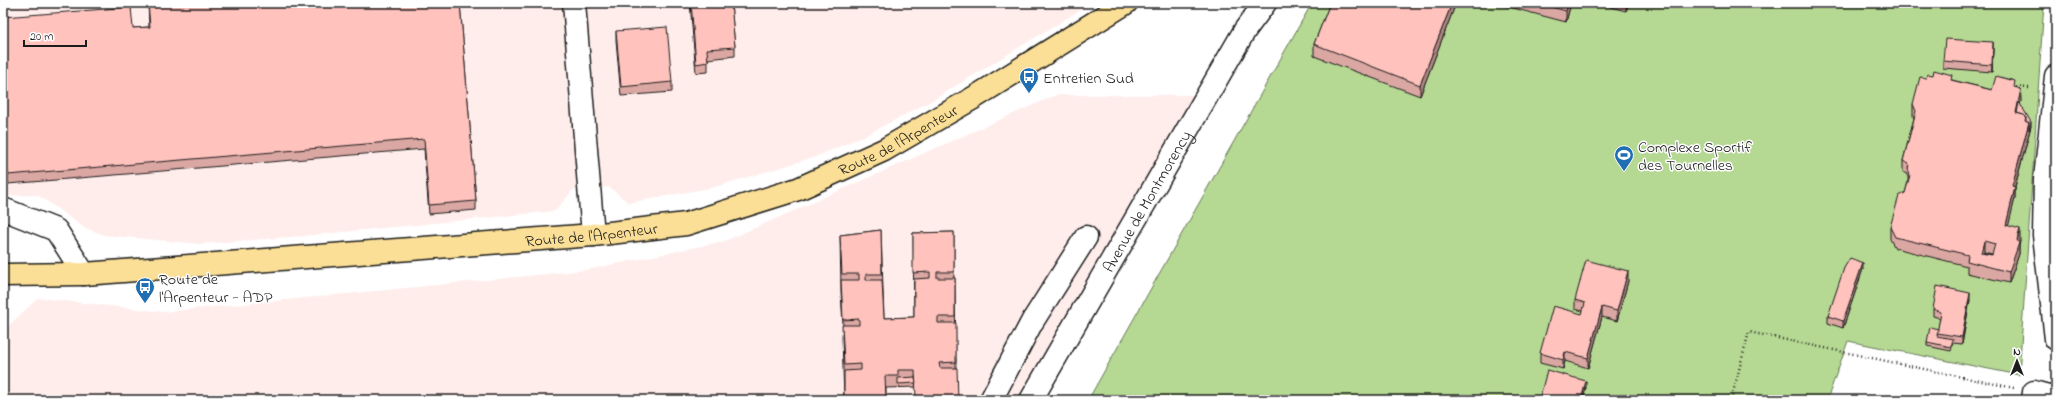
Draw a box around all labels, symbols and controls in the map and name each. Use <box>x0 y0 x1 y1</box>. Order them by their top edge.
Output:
scale bar <box>24 22 86 48</box>
text: 20 m <box>30 28 53 46</box>
bus stop icon: Entretien Sud <box>1018 66 1040 94</box>
place label: Entretien Sud <box>1043 67 1134 91</box>
street label: Route de l'Arpenteur <box>835 99 963 183</box>
street label: Avenue de Montmorency <box>1097 126 1198 277</box>
place label: Complexe Sportif des Tournelles <box>1638 136 1752 178</box>
sports icon: Complexe Sportif des Tournelles <box>1613 144 1635 172</box>
street label: Route de l'Arpenteur <box>525 217 659 254</box>
place label: Route de l'Arpenteur - ADP <box>159 268 273 310</box>
bus stop icon: Route de l'Arpenteur - ADP <box>134 276 156 304</box>
north arrow <box>1997 341 2037 381</box>
text: N <box>2013 344 2021 360</box>

